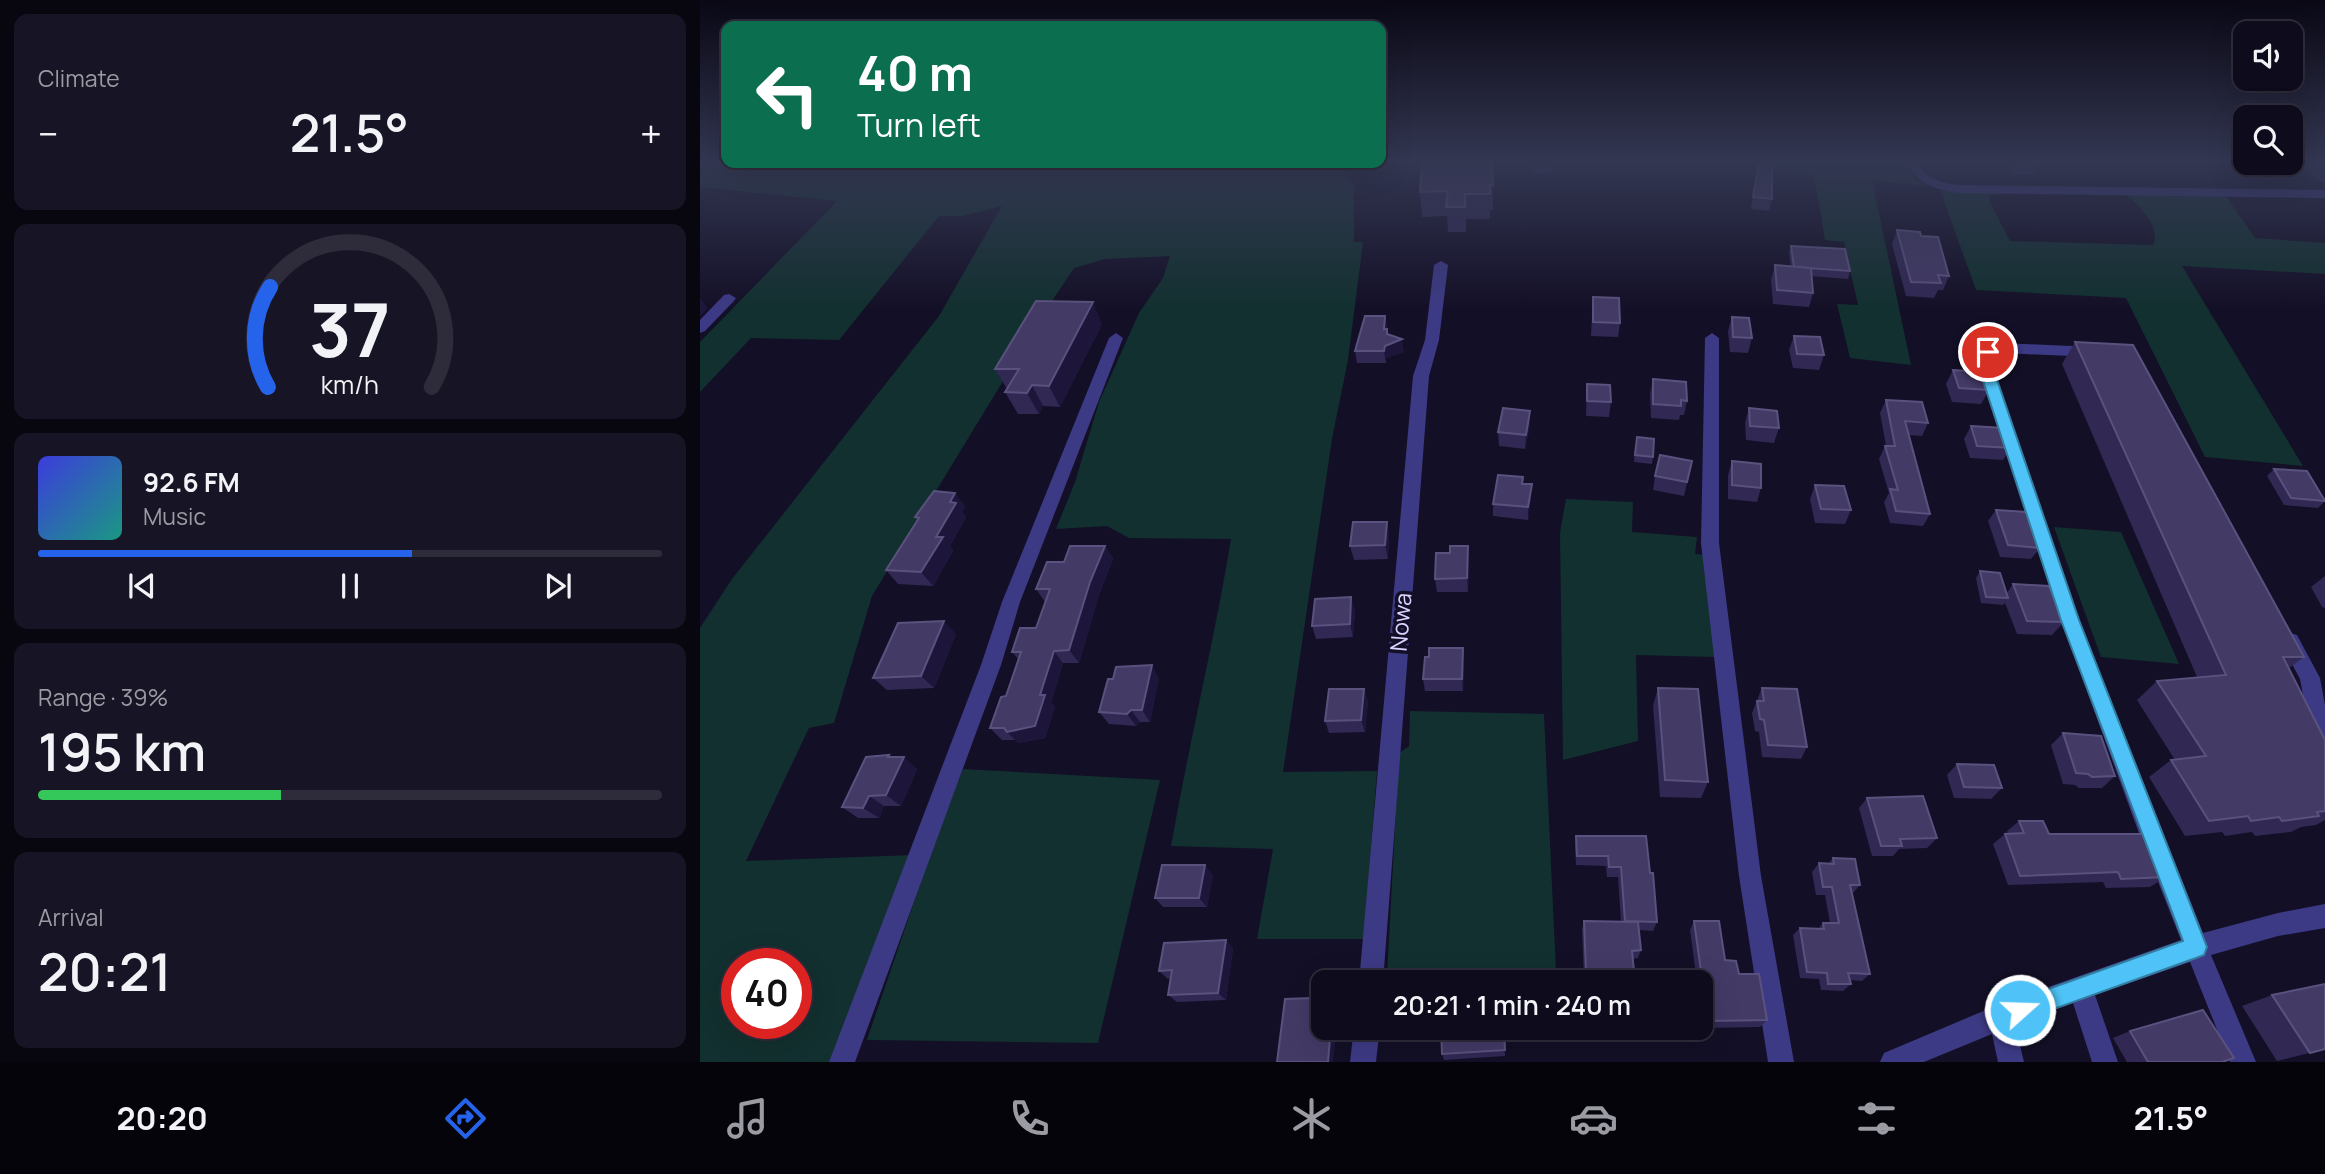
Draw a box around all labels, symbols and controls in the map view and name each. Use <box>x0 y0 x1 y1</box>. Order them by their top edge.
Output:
map controls <box>2233 21 2303 175</box>
button: sound <box>2233 21 2303 91</box>
text: 40 m <box>857 39 973 106</box>
icon: left <box>742 49 833 140</box>
text: Climate <box>38 62 120 94</box>
text: 21.5° <box>290 97 409 168</box>
text: Turn left <box>857 103 981 147</box>
button: search <box>2233 105 2303 175</box>
text: − <box>38 107 59 159</box>
text: + <box>640 107 662 159</box>
text: 37 <box>309 280 391 380</box>
pin <box>1958 322 2018 382</box>
icon: arrive <box>1969 333 2007 371</box>
text: km/h <box>321 367 379 402</box>
text: 92.6 FM <box>143 464 240 500</box>
text: Music <box>143 500 206 532</box>
icon: previous <box>123 567 161 605</box>
icon: pause <box>331 567 369 605</box>
icon: next <box>539 567 577 605</box>
street label: Nowa <box>1382 591 1418 653</box>
text: Range · 39% <box>38 681 168 713</box>
text: 195 km <box>38 716 206 787</box>
text: Arrival <box>38 901 104 933</box>
text: 20:21 <box>38 936 171 1007</box>
speed limit sign: 40 <box>721 948 812 1039</box>
position arrow <box>1983 973 2057 1047</box>
text: 20:21 · 1 min · 240 m <box>1393 987 1631 1023</box>
icon: directions <box>441 1094 490 1143</box>
icon: music <box>723 1094 772 1143</box>
icon: phone <box>1005 1094 1054 1143</box>
icon: climate <box>1287 1094 1336 1143</box>
icon: car <box>1569 1094 1618 1143</box>
icon: filters <box>1852 1094 1901 1143</box>
text: 20:20 <box>117 1096 208 1140</box>
text: 21.5° <box>2134 1096 2208 1140</box>

